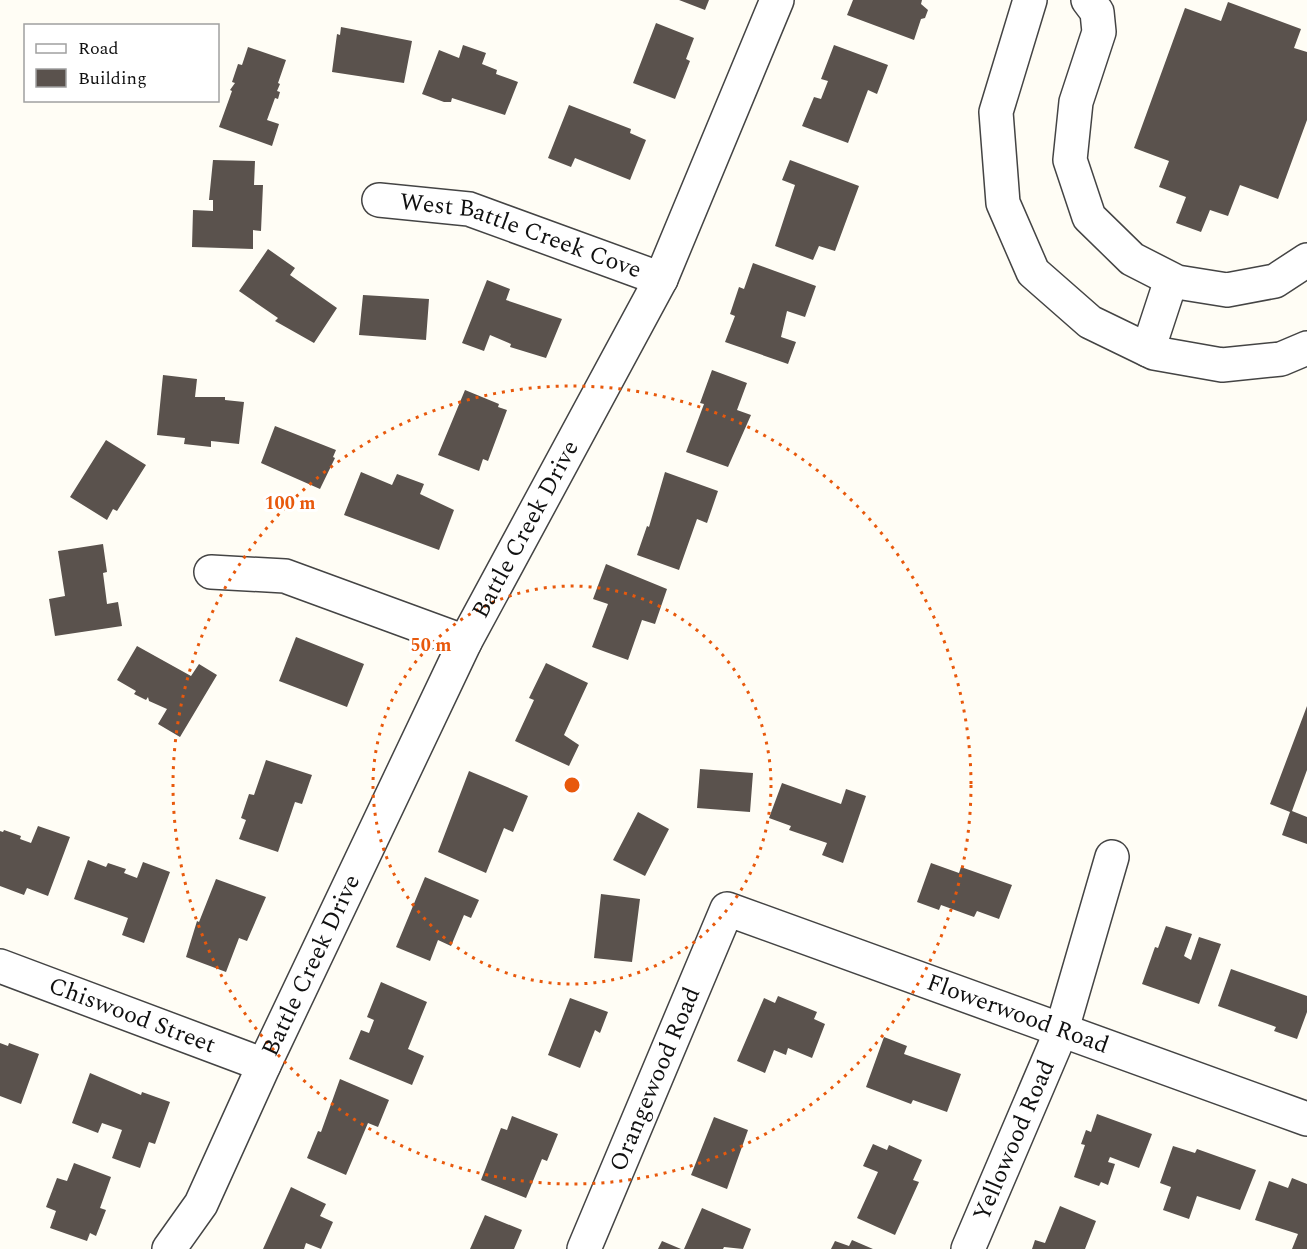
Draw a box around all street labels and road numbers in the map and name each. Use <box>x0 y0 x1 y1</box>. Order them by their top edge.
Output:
street label: West Battle Creek Cove <box>398 184 647 288</box>
street label: Battle Creek Drive <box>463 434 589 625</box>
street label: Battle Creek Drive <box>253 868 370 1062</box>
street label: Flowerwood Road <box>922 965 1114 1064</box>
street label: Chiswood Street <box>43 968 221 1063</box>
street label: Orangewood Road <box>601 982 710 1177</box>
street label: Yellowood Road <box>964 1054 1065 1227</box>

